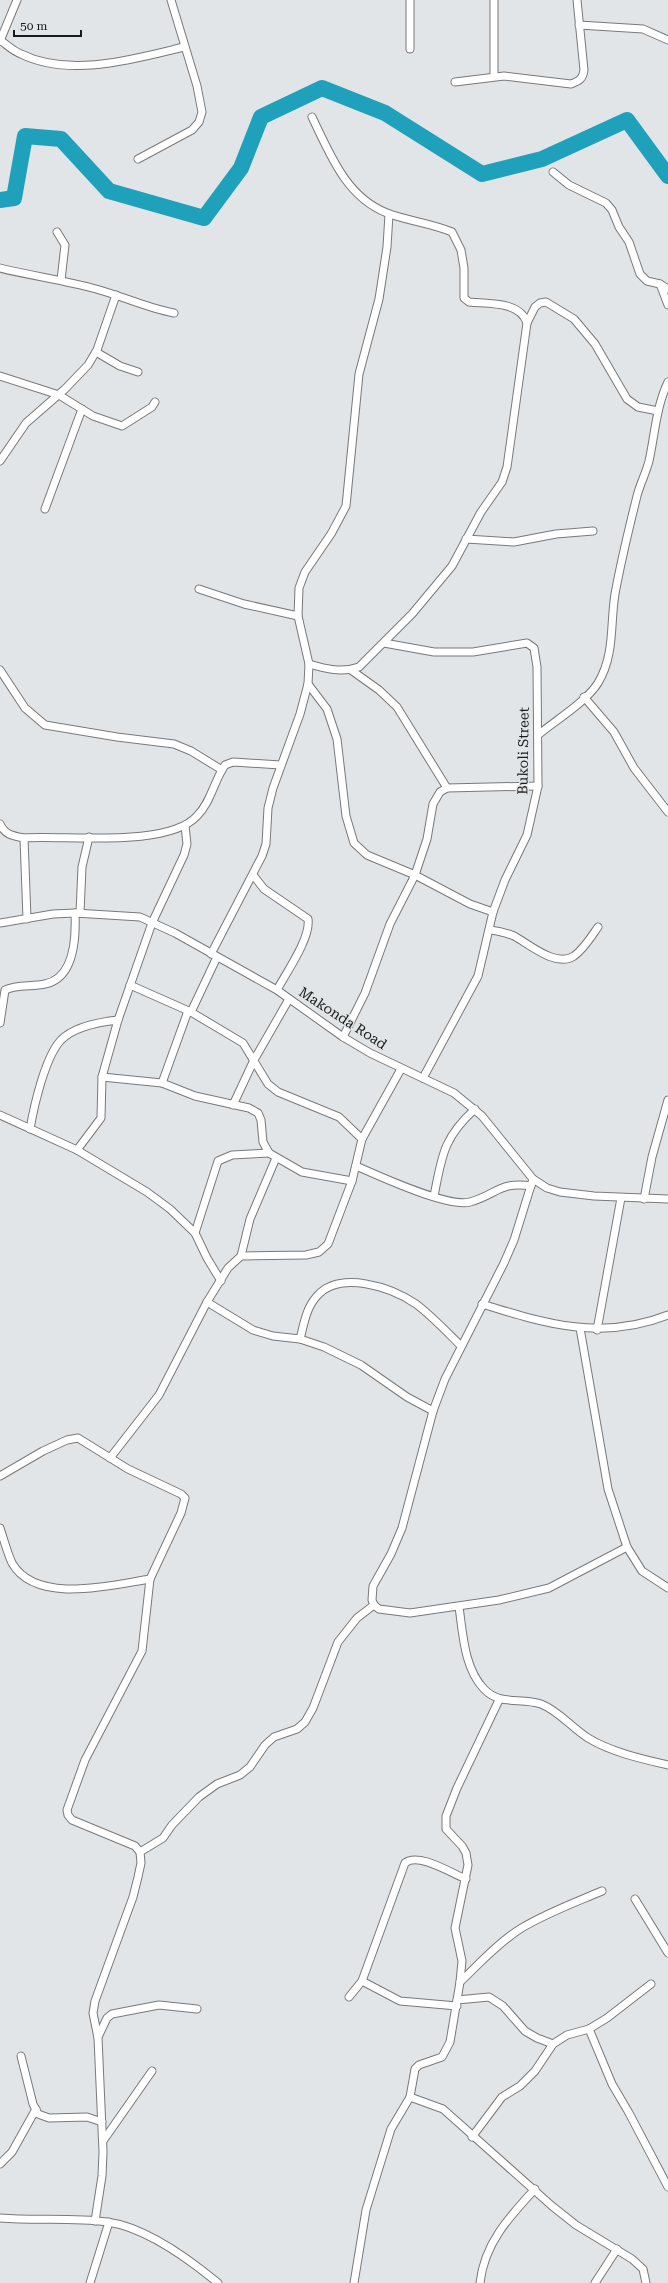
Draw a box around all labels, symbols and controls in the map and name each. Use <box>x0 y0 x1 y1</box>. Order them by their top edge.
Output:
scale bar <box>14 12 81 38</box>
text: 50 m <box>20 19 47 33</box>
street label: Bukoli Street <box>514 707 532 795</box>
street label: Makonda Road <box>296 984 390 1052</box>

